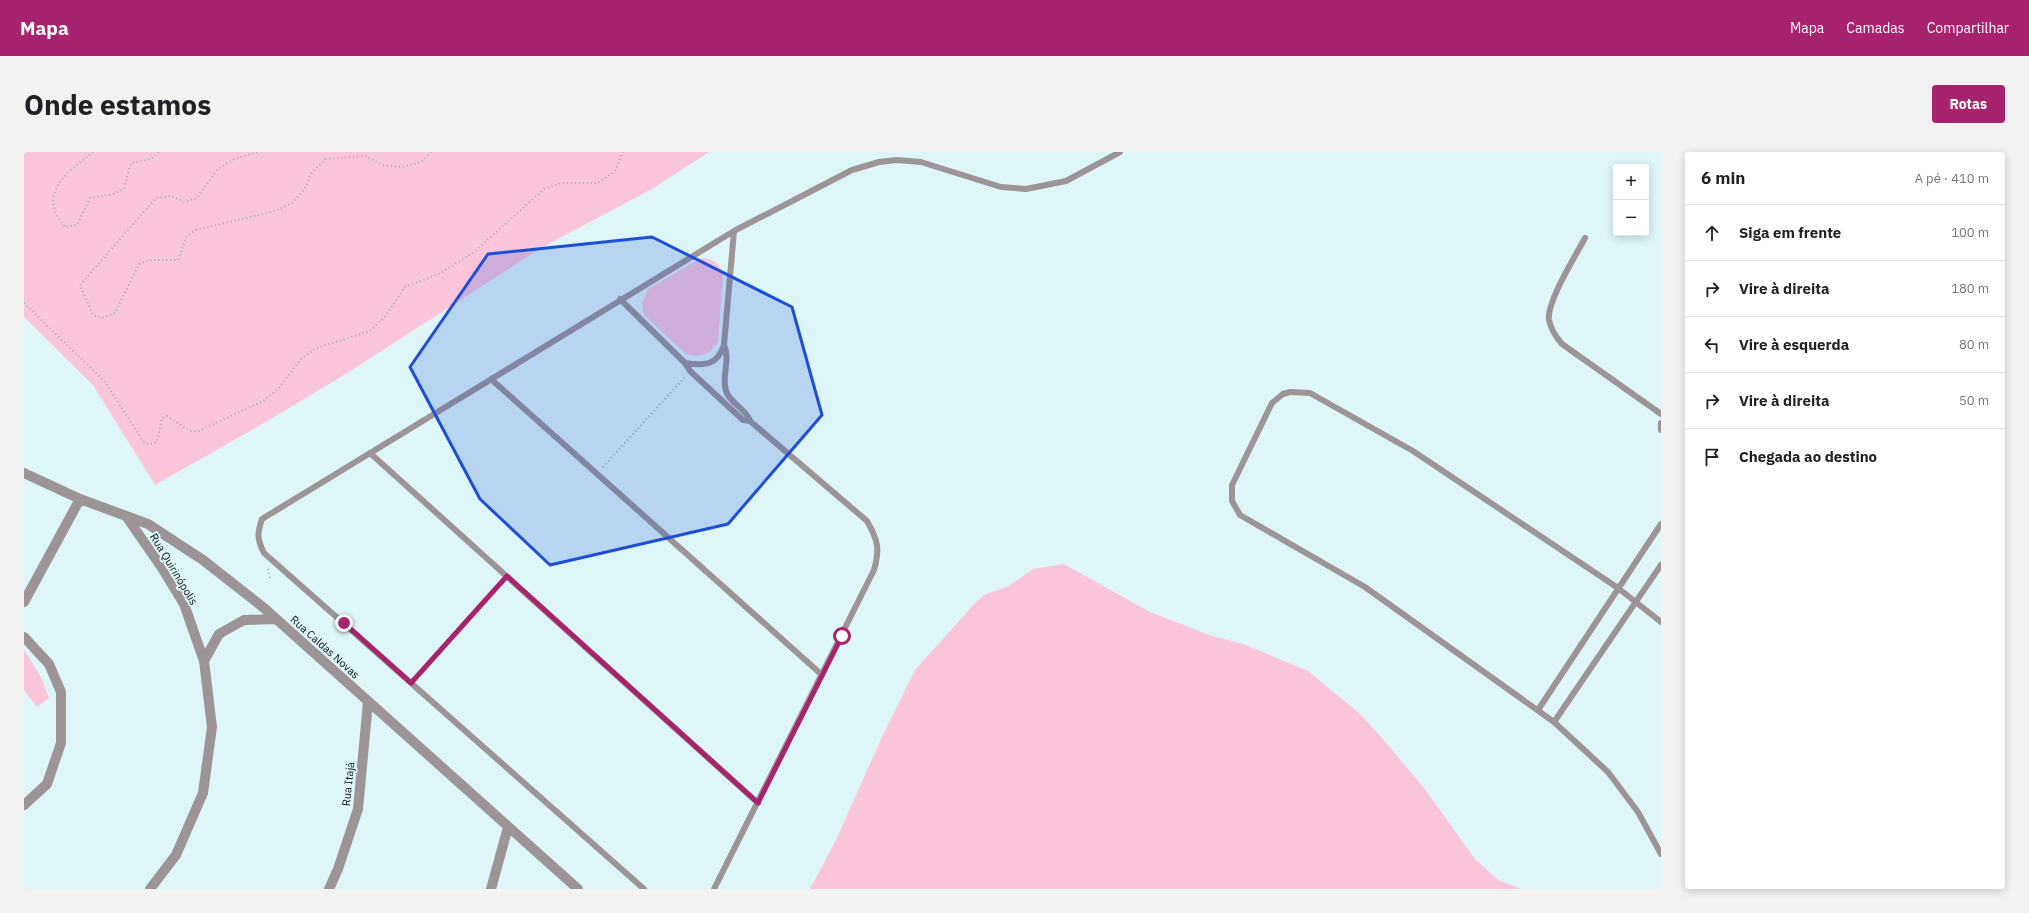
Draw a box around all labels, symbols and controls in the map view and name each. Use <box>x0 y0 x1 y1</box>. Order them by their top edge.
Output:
text: Mapa <box>20 16 69 40</box>
text: Mapa <box>1790 19 1824 37</box>
text: Camadas <box>1846 19 1905 37</box>
text: Compartilhar <box>1927 19 2009 37</box>
button: Rotas <box>1932 85 2005 123</box>
text: Onde estamos <box>24 86 211 123</box>
map controls <box>1613 164 1649 236</box>
button: + <box>1613 164 1649 200</box>
text: 6 min <box>1701 167 1745 189</box>
text: A pé · 410 m <box>1915 170 1989 187</box>
button: − <box>1613 200 1649 236</box>
icon: ahead <box>1701 222 1723 244</box>
text: Siga em frente <box>1739 223 1841 242</box>
text: 100 m <box>1951 224 1989 241</box>
icon: right <box>1701 278 1723 300</box>
text: Vire à direita <box>1739 279 1829 298</box>
text: 180 m <box>1951 280 1989 297</box>
icon: left <box>1701 334 1723 356</box>
text: Vire à esquerda <box>1739 335 1849 354</box>
text: 80 m <box>1959 336 1989 353</box>
icon: right <box>1701 390 1723 412</box>
text: Vire à direita <box>1739 391 1829 410</box>
text: 50 m <box>1959 392 1989 409</box>
icon: arrive <box>1701 446 1723 468</box>
text: Chegada ao destino <box>1739 447 1877 466</box>
street label: Rua Quirinópolis <box>147 531 201 607</box>
street label: Rua Caldas Novas <box>288 612 362 682</box>
route end <box>335 614 353 632</box>
route start <box>833 627 851 645</box>
street label: Rua Itajá <box>339 761 357 807</box>

